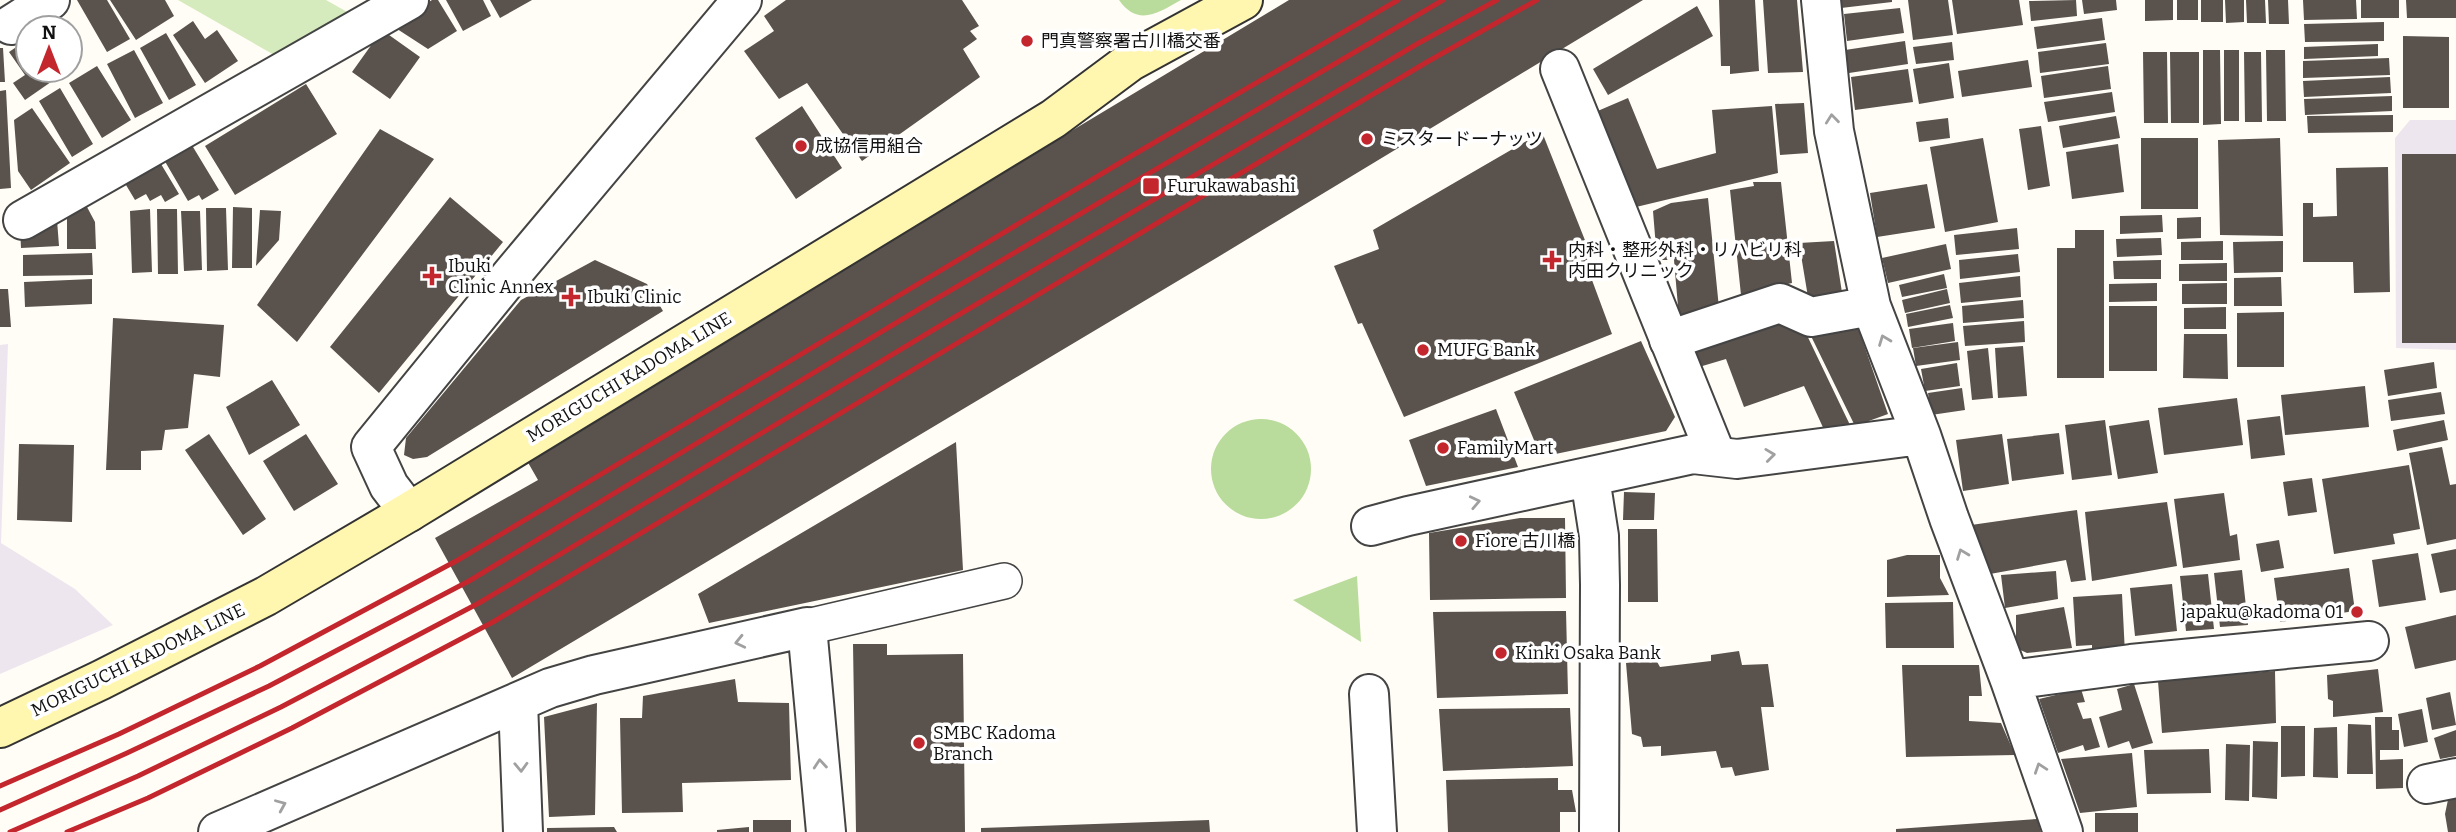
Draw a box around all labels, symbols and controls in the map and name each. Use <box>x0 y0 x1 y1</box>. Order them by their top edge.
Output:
north arrow <box>14 14 84 84</box>
text: N <box>42 21 57 44</box>
place label: 門真警察署古川橋交番 <box>1041 30 1221 52</box>
marker: 門真警察署古川橋交番 <box>1019 33 1035 49</box>
one-way arrow <box>1825 114 1840 125</box>
place label: ミスタードーナッツ <box>1381 128 1543 150</box>
marker: ミスタードーナッツ <box>1359 131 1375 147</box>
place label: 成協信用組合 <box>815 135 923 157</box>
marker: 成協信用組合 <box>793 138 809 154</box>
place label: Furukawabashi <box>1167 175 1296 197</box>
marker: Furukawabashi <box>1141 176 1161 196</box>
place label: 内科・整形外科・リハビリ科 内田クリニック <box>1568 239 1802 282</box>
marker: 内科・整形外科・リハビリ科 内田クリニック <box>1542 250 1562 270</box>
place label: Ibuki Clinic Annex <box>448 255 554 298</box>
marker: Ibuki Clinic Annex <box>422 266 442 286</box>
place label: Ibuki Clinic <box>587 286 681 308</box>
marker: Ibuki Clinic <box>561 287 581 307</box>
street label: MORIGUCHI KADOMA LINE <box>523 307 735 447</box>
one-way arrow <box>1879 335 1893 347</box>
place label: MUFG Bank <box>1437 339 1536 361</box>
marker: MUFG Bank <box>1415 342 1431 358</box>
place label: FamilyMart <box>1457 437 1554 459</box>
marker: FamilyMart <box>1435 440 1451 456</box>
one-way arrow <box>1764 447 1776 462</box>
one-way arrow <box>1469 495 1481 510</box>
place label: Fiore 古川橋 <box>1475 530 1576 552</box>
marker: Fiore 古川橋 <box>1453 533 1469 549</box>
one-way arrow <box>1957 548 1971 560</box>
street label: MORIGUCHI KADOMA LINE <box>28 599 248 721</box>
place label: japaku@kadoma 01 <box>2180 601 2344 623</box>
marker: japaku@kadoma 01 <box>2349 604 2365 620</box>
one-way arrow <box>734 633 746 648</box>
place label: Kinki Osaka Bank <box>1515 642 1661 664</box>
marker: Kinki Osaka Bank <box>1493 645 1509 661</box>
place label: SMBC Kadoma Branch <box>933 722 1056 765</box>
marker: SMBC Kadoma Branch <box>911 735 927 751</box>
one-way arrow <box>813 758 828 769</box>
one-way arrow <box>513 762 528 773</box>
one-way arrow <box>2035 762 2049 774</box>
one-way arrow <box>274 799 286 813</box>

